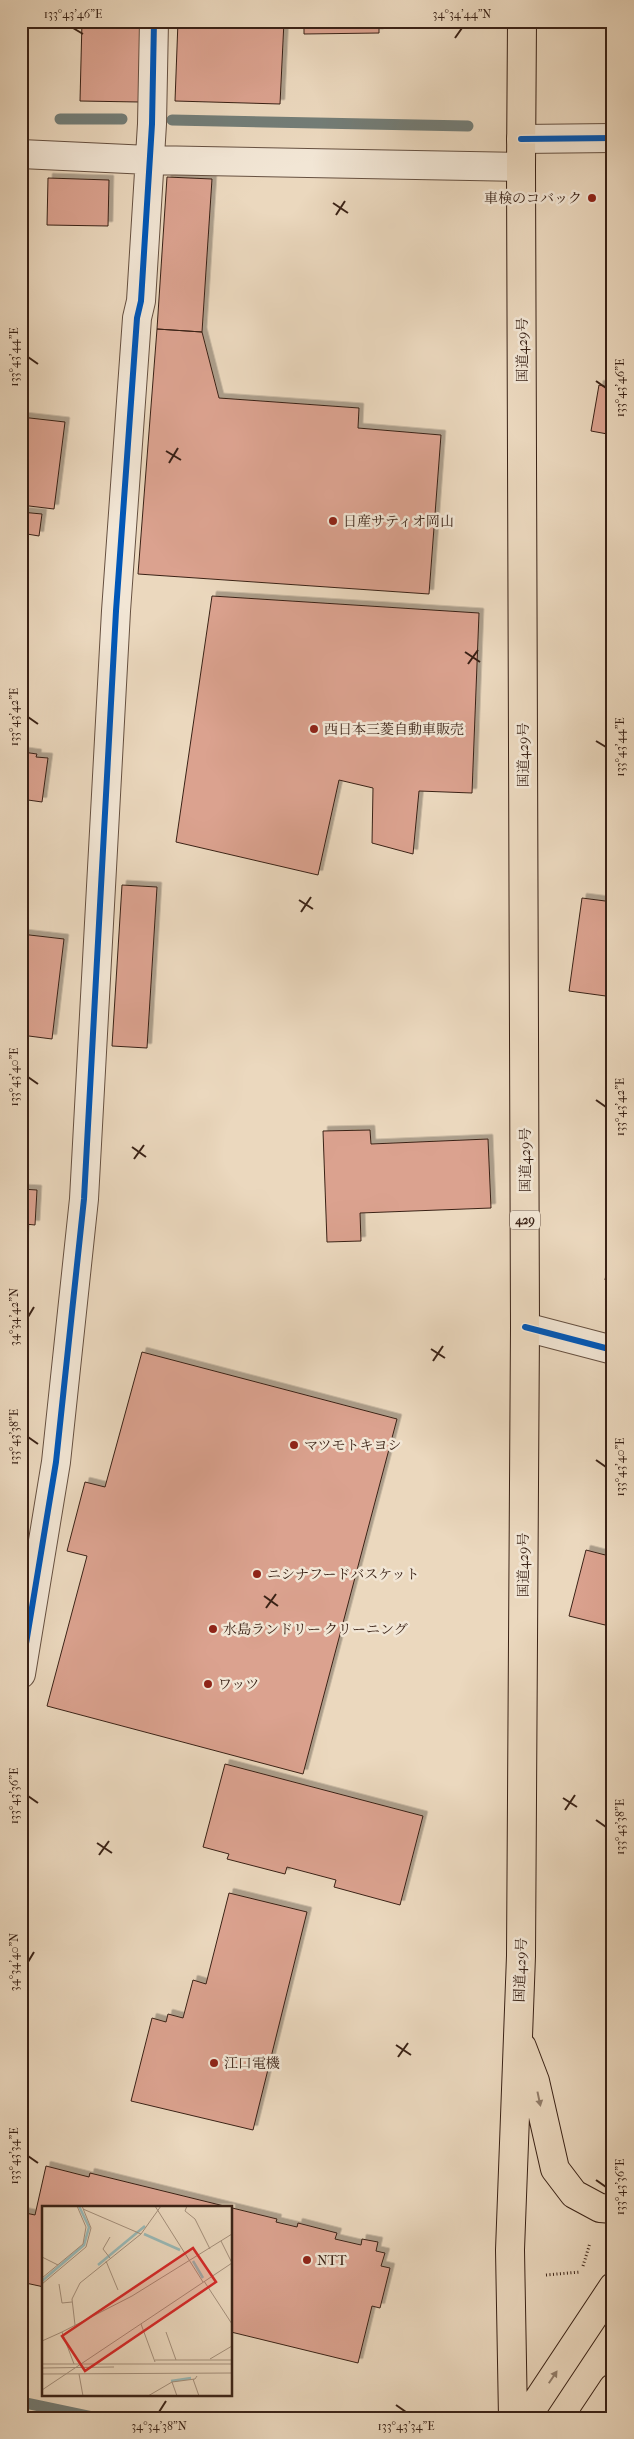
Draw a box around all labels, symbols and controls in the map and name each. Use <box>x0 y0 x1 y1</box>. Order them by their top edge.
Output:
text: 133°43'46"E <box>44 7 102 21</box>
text: 34°34'44"N <box>433 7 491 21</box>
place label: 車検のコバック <box>484 190 582 207</box>
marker: 車検のコバック <box>586 192 598 204</box>
street label: 国道429号 <box>514 318 531 382</box>
text: 133°43'44"E <box>7 327 21 387</box>
text: 133°43'46"E <box>613 359 627 417</box>
place label: 日産サティオ岡山 <box>343 513 454 530</box>
marker: 日産サティオ岡山 <box>327 515 339 527</box>
text: 133°43'42"E <box>7 688 21 746</box>
text: 133°43'44"E <box>613 717 627 777</box>
place label: 西日本三菱自動車販売 <box>324 721 464 738</box>
marker: 西日本三菱自動車販売 <box>308 723 320 735</box>
street label: 国道429号 <box>515 723 532 787</box>
text: 133°43'40"E <box>7 1048 21 1106</box>
text: 133°43'42"E <box>613 1078 627 1136</box>
street label: 国道429号 <box>517 1128 534 1192</box>
road number: 429 <box>510 1210 540 1230</box>
text: 34°34'42"N <box>7 1288 21 1346</box>
text: 133°43'38"E <box>7 1409 21 1465</box>
place label: マツモトキヨシ <box>304 1437 402 1454</box>
text: 133°43'40"E <box>613 1438 627 1496</box>
marker: マツモトキヨシ <box>288 1439 300 1451</box>
street label: 国道429号 <box>515 1533 532 1597</box>
place label: ニシナフードバスケット <box>267 1566 420 1583</box>
marker: ニシナフードバスケット <box>251 1568 263 1580</box>
place label: 水島ランドリー クリーニング <box>223 1621 408 1638</box>
marker: 水島ランドリー クリーニング <box>207 1623 219 1635</box>
place label: ワッツ <box>218 1676 259 1693</box>
marker: ワッツ <box>202 1678 214 1690</box>
text: 133°43'36"E <box>7 1768 21 1824</box>
text: 133°43'38"E <box>613 1799 627 1855</box>
text: 34°34'40"N <box>7 1933 21 1991</box>
street label: 国道429号 <box>511 1937 530 2003</box>
place label: 江口電機 <box>224 2055 280 2072</box>
marker: 江口電機 <box>208 2057 220 2069</box>
one-way arrow <box>535 2092 543 2108</box>
text: 133°43'34"E <box>7 2127 21 2185</box>
text: 133°43'36"E <box>613 2159 627 2215</box>
inset map <box>42 2206 232 2396</box>
place label: NTT <box>317 2252 347 2269</box>
marker: NTT <box>301 2254 313 2266</box>
one-way arrow <box>548 2370 557 2384</box>
text: 34°34'38"N <box>131 2419 187 2433</box>
text: 133°43'34"E <box>377 2419 435 2433</box>

